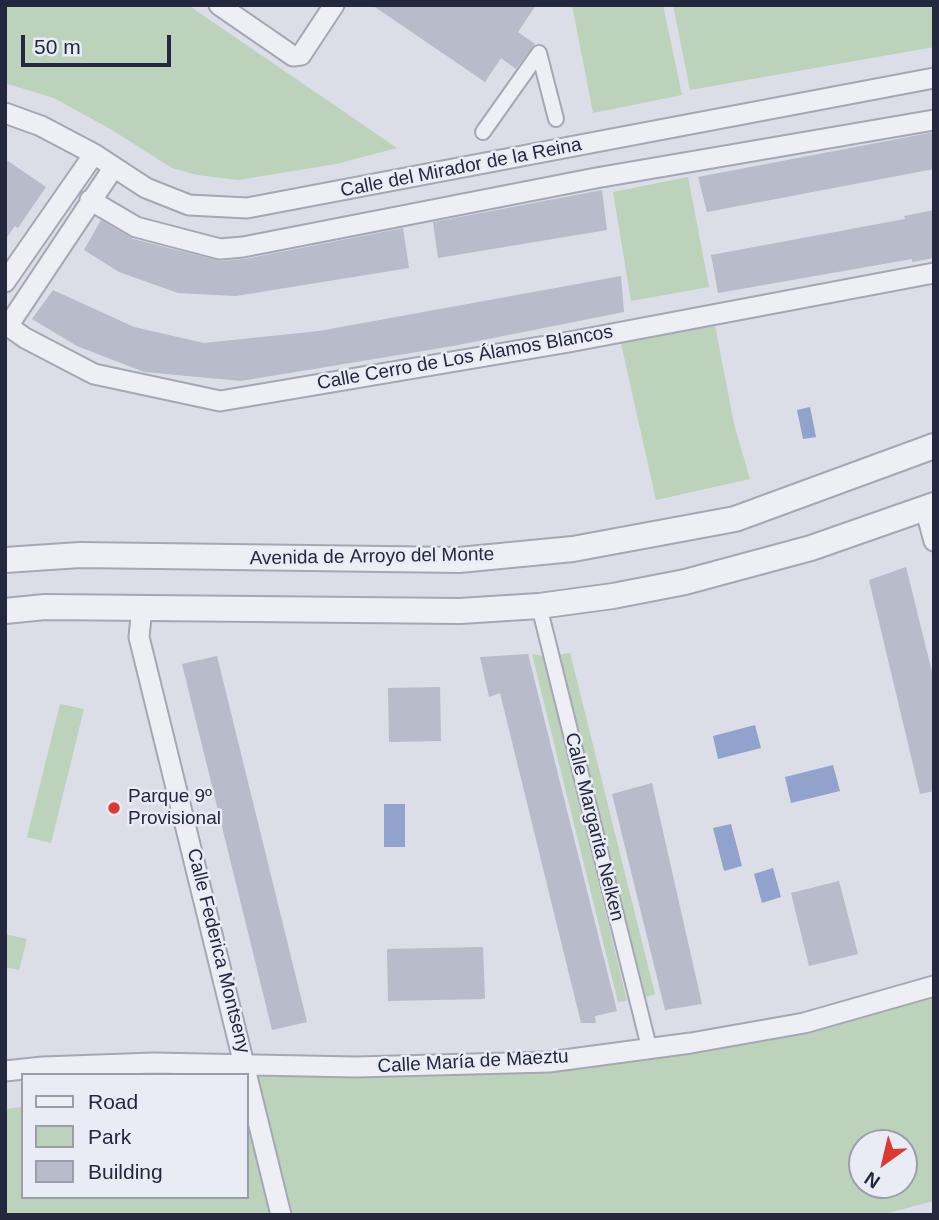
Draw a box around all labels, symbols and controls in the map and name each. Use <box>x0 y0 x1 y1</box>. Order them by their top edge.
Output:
scale bar <box>24 21 175 65</box>
text: 50 m <box>34 35 81 58</box>
street label: Calle del Mirador de la Reina <box>339 133 583 203</box>
street label: Calle Cerro de Los Álamos Blancos <box>315 321 615 395</box>
street label: Avenida de Arroyo del Monte <box>249 543 495 571</box>
street label: Calle Margarita Nelken <box>560 730 628 924</box>
place label: Parque 9º Provisional <box>128 786 221 830</box>
marker: Parque 9º Provisional <box>106 800 122 816</box>
street label: Calle Federica Montseny <box>182 846 254 1056</box>
street label: Calle María de Maeztu <box>377 1046 569 1078</box>
legend <box>21 1073 248 1199</box>
text: Road <box>88 1090 138 1113</box>
text: Park <box>88 1125 131 1148</box>
north arrow <box>848 1129 918 1199</box>
text: Building <box>88 1160 163 1183</box>
text: N <box>861 1168 884 1193</box>

